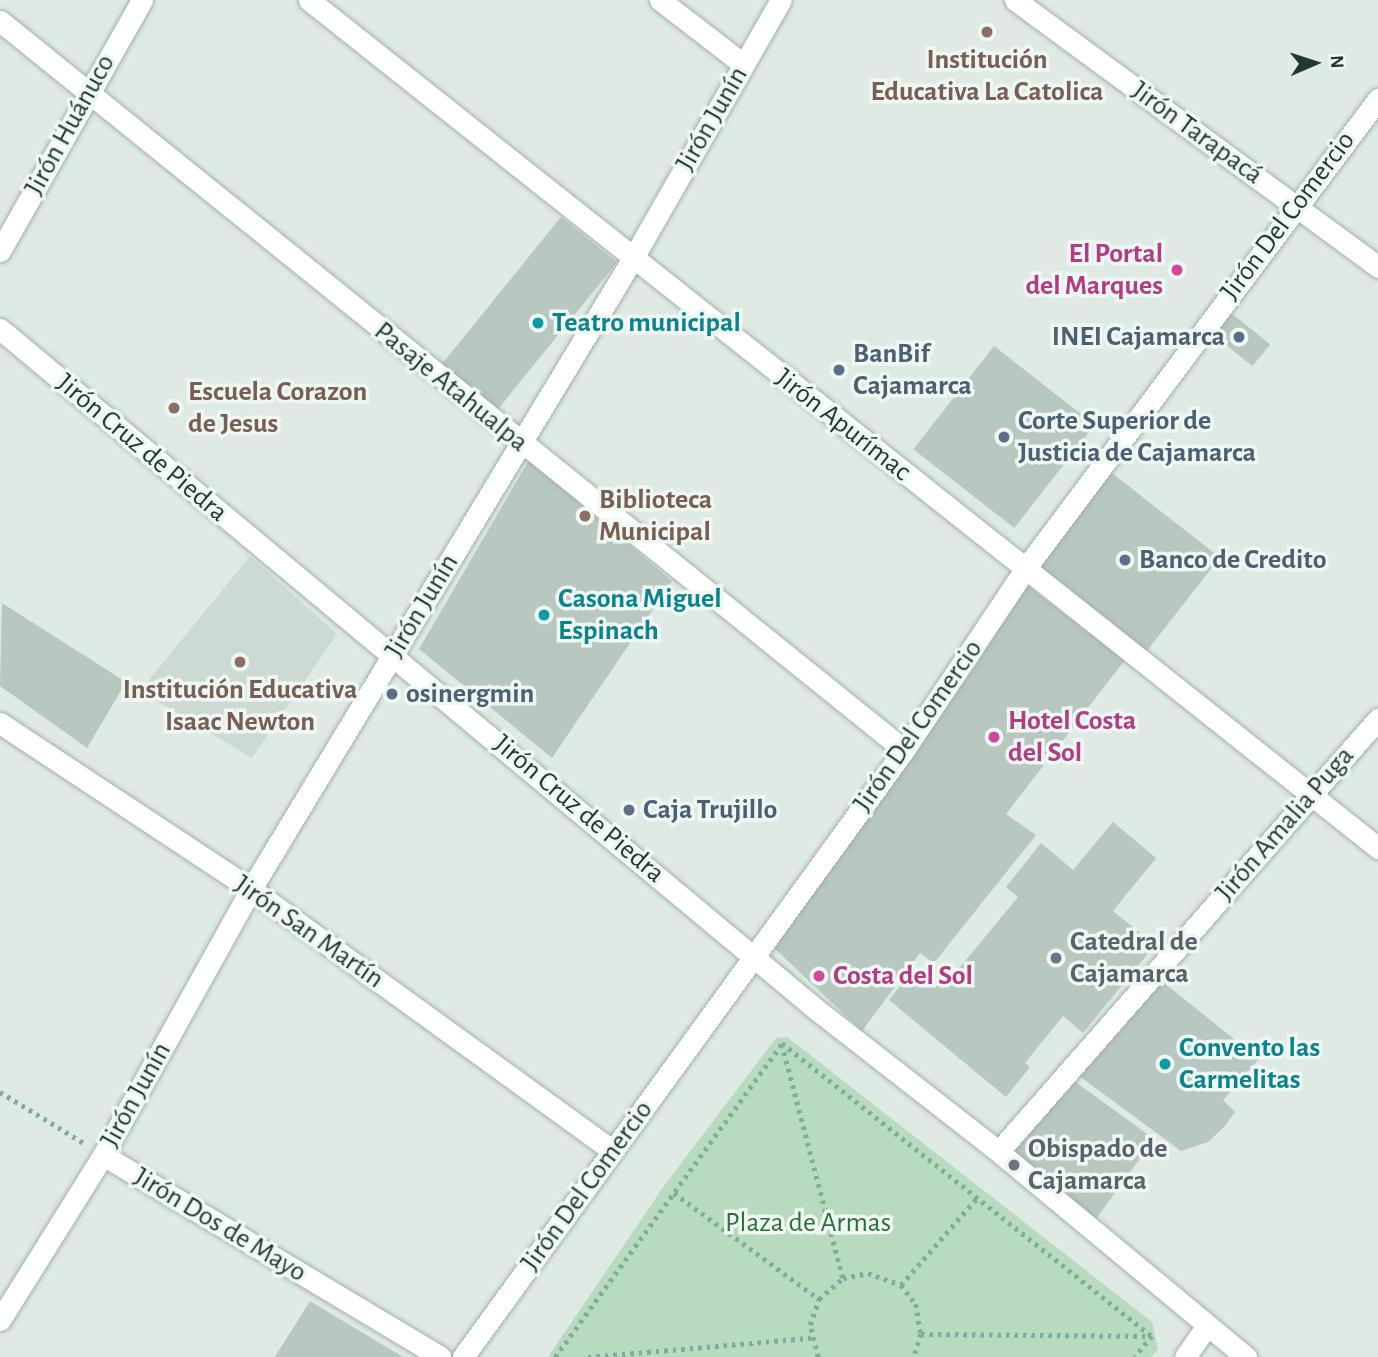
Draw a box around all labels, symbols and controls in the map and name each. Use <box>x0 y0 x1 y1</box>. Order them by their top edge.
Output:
marker: Institución Educativa La Catolica <box>979 24 995 40</box>
north arrow <box>1280 28 1350 98</box>
place label: Institución Educativa La Catolica <box>870 43 1104 109</box>
street label: Jirón Huánuco <box>17 49 123 201</box>
text: N <box>1327 55 1346 69</box>
street label: Jirón Junín <box>669 61 755 177</box>
street label: Jirón Tarapacá <box>1125 74 1269 192</box>
street label: Jirón Del Comercio <box>1214 125 1362 307</box>
place label: El Portal del Marques <box>1025 237 1163 303</box>
marker: El Portal del Marques <box>1169 262 1185 278</box>
place label: Teatro municipal <box>552 306 741 340</box>
street label: Pasaje Atahualpa <box>367 315 535 459</box>
marker: Teatro municipal <box>530 315 546 331</box>
place label: INEI Cajamarca <box>1052 320 1225 354</box>
marker: INEI Cajamarca <box>1231 329 1247 345</box>
place label: BanBif Cajamarca <box>853 337 972 403</box>
street label: Jirón Apurímac <box>769 362 917 488</box>
marker: BanBif Cajamarca <box>831 362 847 378</box>
street label: Jirón Cruz de Piedra <box>50 367 234 529</box>
place label: Escuela Corazon de Jesus <box>188 375 367 441</box>
marker: Escuela Corazon de Jesus <box>166 400 182 416</box>
place label: Corte Superior de Justicia de Cajamarca <box>1018 404 1256 470</box>
marker: Corte Superior de Justicia de Cajamarca <box>996 429 1012 445</box>
place label: Biblioteca Municipal <box>599 483 712 549</box>
marker: Biblioteca Municipal <box>577 508 593 524</box>
place label: Banco de Credito <box>1139 543 1326 577</box>
street label: Jirón Junín <box>378 548 466 664</box>
marker: Banco de Credito <box>1117 552 1133 568</box>
place label: Casona Miguel Espinach <box>558 582 722 648</box>
marker: Casona Miguel Espinach <box>536 607 552 623</box>
street label: Jirón Del Comercio <box>846 633 990 819</box>
marker: Institución Educativa Isaac Newton <box>232 654 248 670</box>
place label: Institución Educativa Isaac Newton <box>123 673 357 739</box>
place label: osinergmin <box>406 677 534 711</box>
marker: osinergmin <box>384 686 400 702</box>
place label: Hotel Costa del Sol <box>1008 704 1136 770</box>
street label: Jirón Cruz de Piedra <box>487 728 671 890</box>
marker: Hotel Costa del Sol <box>986 729 1002 745</box>
street label: Jirón Amalia Puga <box>1209 740 1361 908</box>
place label: Caja Trujillo <box>643 793 777 827</box>
marker: Caja Trujillo <box>621 802 637 818</box>
street label: Jirón San Martín <box>228 868 390 996</box>
place label: Catedral de Cajamarca <box>1070 925 1198 991</box>
marker: Catedral de Cajamarca <box>1048 950 1064 966</box>
place label: Costa del Sol <box>833 959 973 993</box>
marker: Costa del Sol <box>811 968 827 984</box>
place label: Convento las Carmelitas <box>1179 1031 1320 1097</box>
street label: Jirón Junín <box>93 1037 179 1153</box>
marker: Convento las Carmelitas <box>1157 1056 1173 1072</box>
street label: Jirón Del Comercio <box>514 1094 660 1278</box>
place label: Obispado de Cajamarca <box>1028 1132 1167 1198</box>
marker: Obispado de Cajamarca <box>1006 1157 1022 1173</box>
street label: Jirón Dos de Mayo <box>128 1160 312 1290</box>
park label: Plaza de Armas <box>725 1206 891 1240</box>

